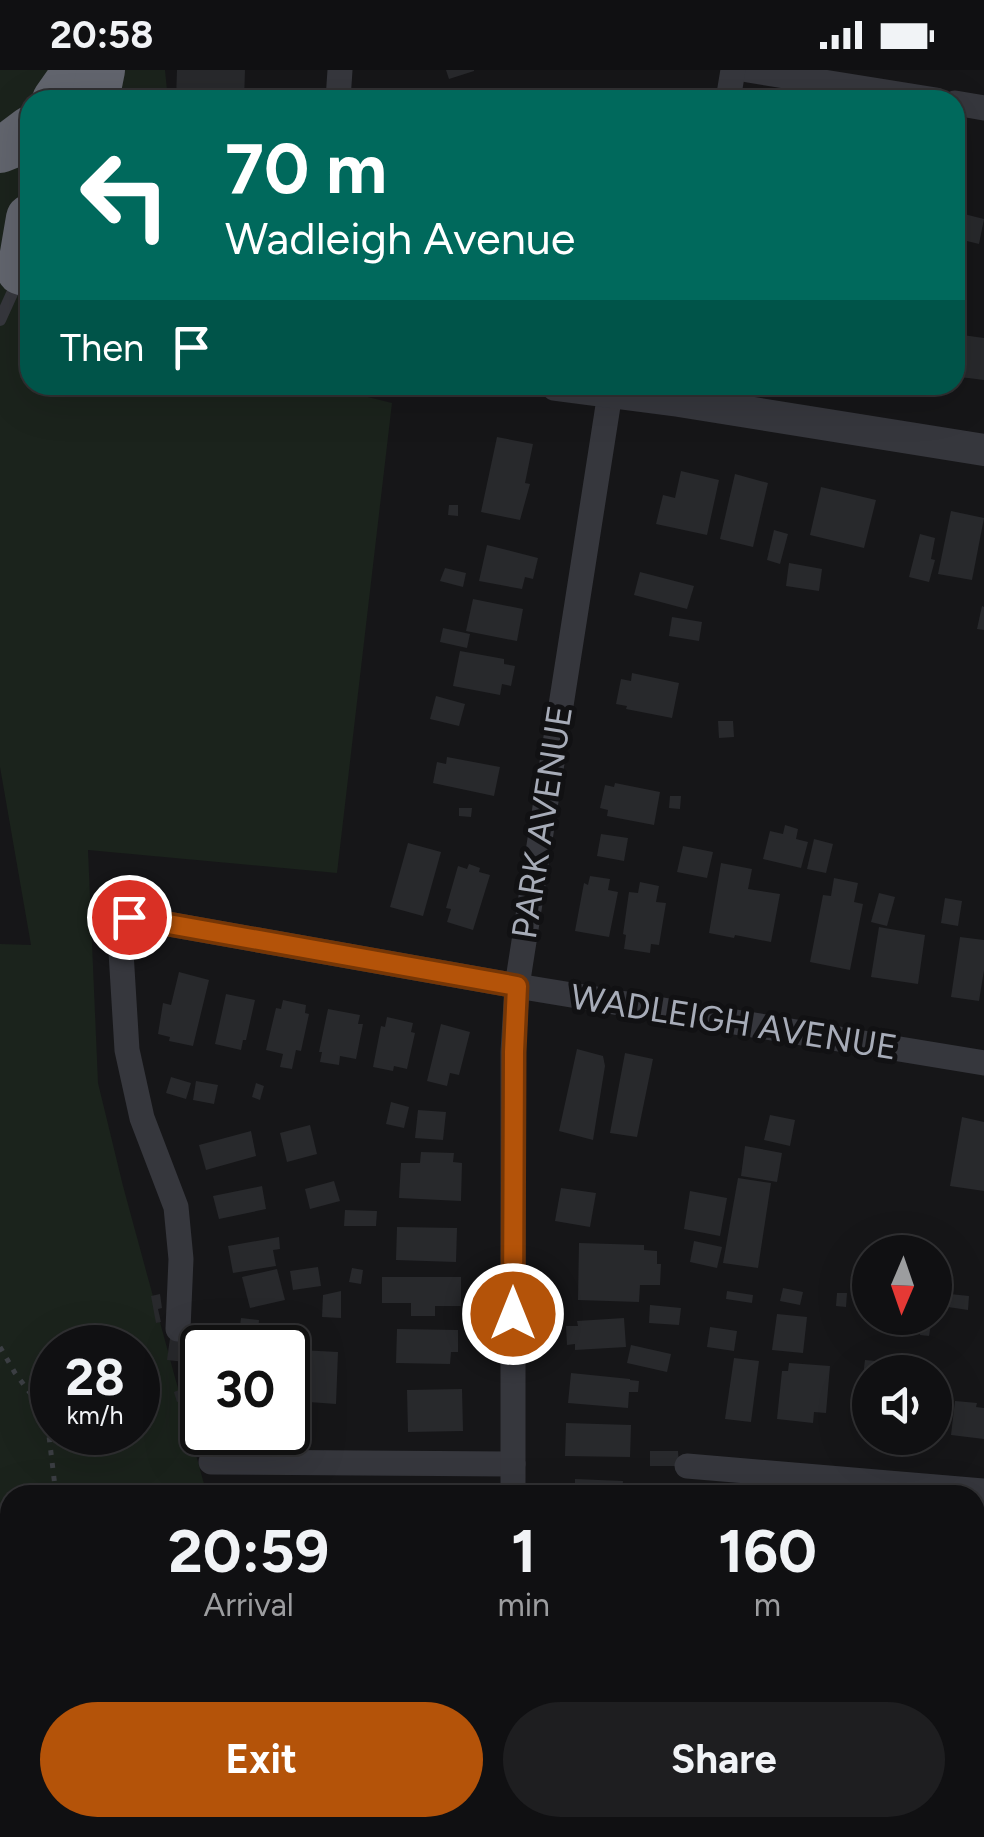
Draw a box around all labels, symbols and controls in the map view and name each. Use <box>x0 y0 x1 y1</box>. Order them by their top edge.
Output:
text: 20:58 <box>50 12 153 58</box>
text: 70 m <box>225 126 387 211</box>
icon: left <box>60 130 190 260</box>
text: Wadleigh Avenue <box>225 211 575 265</box>
icon: arrive <box>164 320 219 375</box>
text: Then <box>60 325 144 371</box>
street label: PARK AVENUE <box>503 702 581 942</box>
pin <box>87 875 172 960</box>
icon: arrive <box>102 890 157 945</box>
street label: WADLEIGH AVENUE <box>568 975 900 1069</box>
north arrow <box>852 1235 952 1335</box>
map controls <box>852 1235 952 1455</box>
position arrow <box>461 1262 565 1366</box>
speed limit sign: 30 <box>180 1325 310 1455</box>
text: 28 <box>65 1347 125 1408</box>
button: sound <box>852 1355 952 1455</box>
text: km/h <box>66 1400 124 1430</box>
text: 20:59 <box>168 1515 329 1587</box>
text: 1 <box>511 1515 536 1587</box>
text: 160 <box>718 1515 817 1587</box>
text: Arrival <box>204 1586 294 1624</box>
text: min <box>497 1586 550 1624</box>
text: m <box>754 1586 781 1624</box>
button: Exit <box>40 1702 483 1817</box>
button: Share <box>503 1702 945 1817</box>

